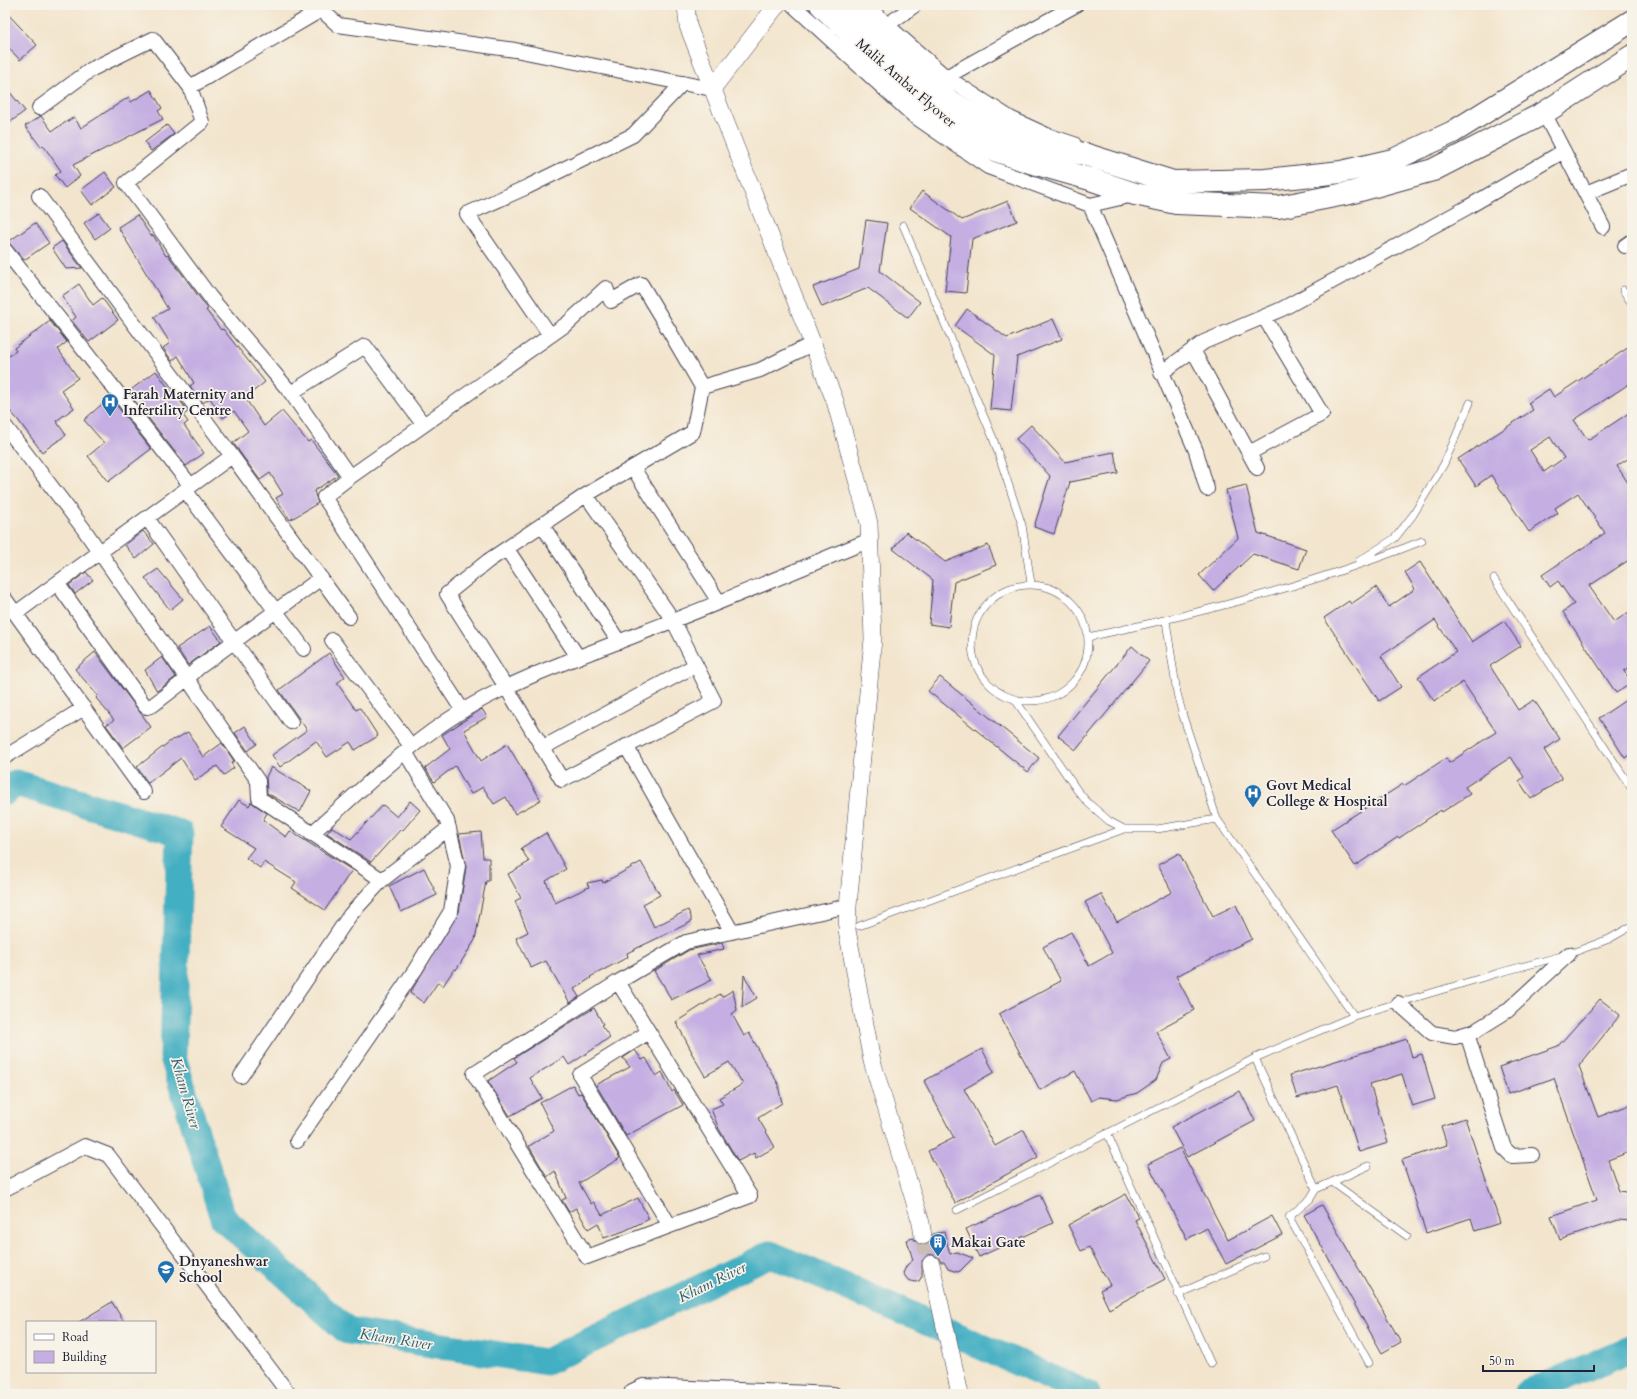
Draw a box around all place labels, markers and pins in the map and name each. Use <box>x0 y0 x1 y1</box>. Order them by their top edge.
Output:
place label: Farah Maternity and Infertility Centre <box>123 385 254 420</box>
hospital icon: Farah Maternity and Infertility Centre <box>100 392 120 417</box>
place label: Govt Medical College & Hospital <box>1266 776 1388 811</box>
hospital icon: Govt Medical College & Hospital <box>1243 783 1263 808</box>
building icon: Makai Gate <box>928 1232 948 1257</box>
place label: Makai Gate <box>951 1233 1026 1252</box>
place label: Dnyaneshwar School <box>179 1252 269 1287</box>
school or university icon: Dnyaneshwar School <box>156 1259 176 1284</box>

